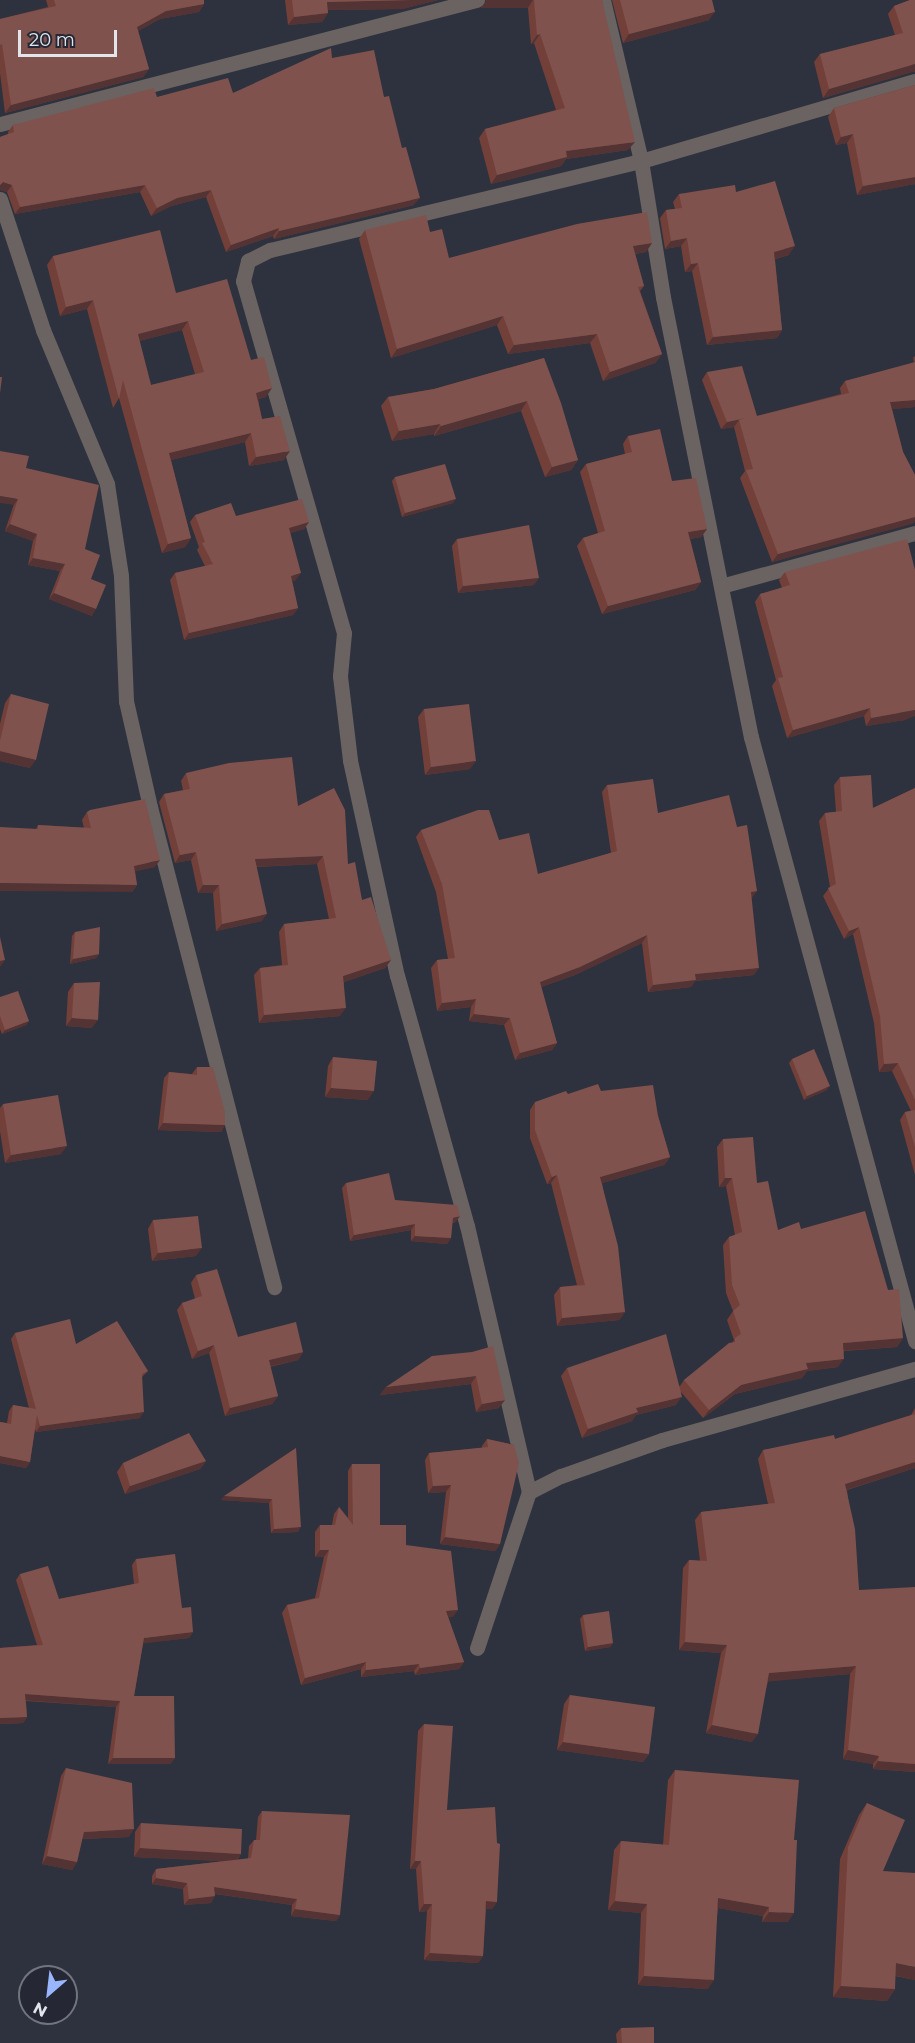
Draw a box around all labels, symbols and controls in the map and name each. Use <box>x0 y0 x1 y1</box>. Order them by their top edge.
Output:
scale bar <box>21 18 120 56</box>
text: 20 m <box>29 29 75 51</box>
north arrow <box>18 1965 78 2025</box>
text: N <box>30 1998 50 2021</box>

